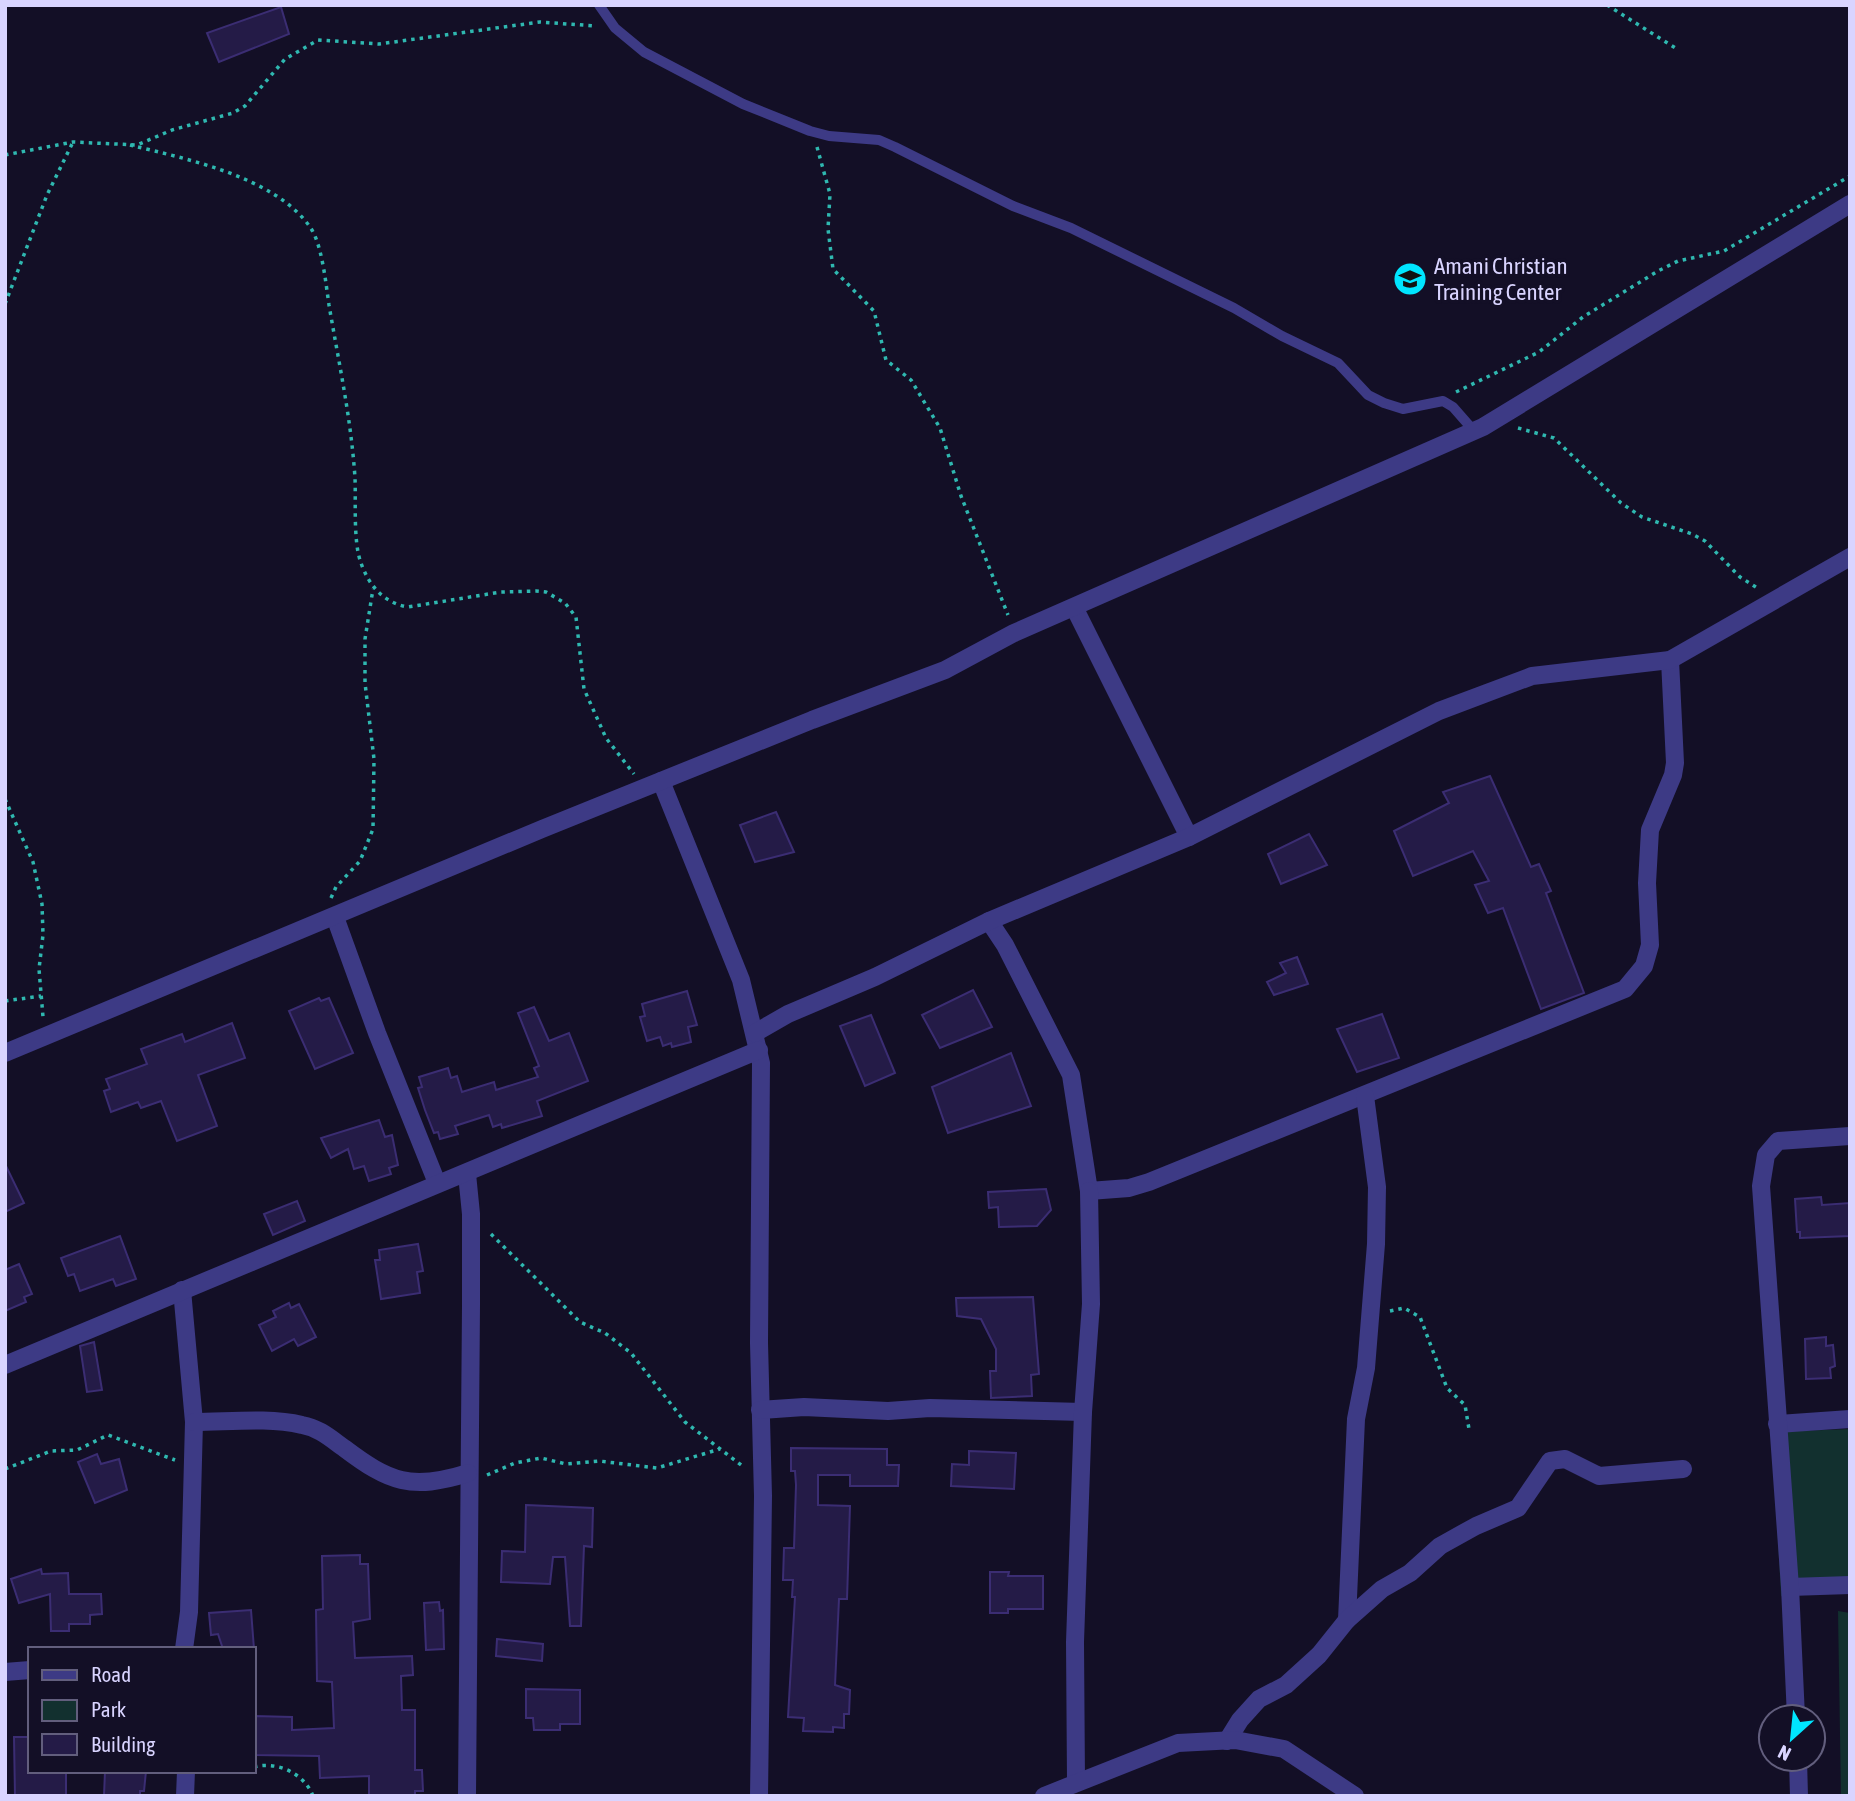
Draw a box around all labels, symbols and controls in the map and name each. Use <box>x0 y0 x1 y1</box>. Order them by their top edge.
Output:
place label: Amani Christian Training Center <box>1434 253 1568 305</box>
school or university icon: Amani Christian Training Center <box>1391 260 1429 298</box>
legend <box>28 1647 256 1773</box>
text: Road <box>91 1662 131 1686</box>
text: Park <box>91 1697 126 1721</box>
north arrow <box>1757 1703 1827 1773</box>
text: Building <box>91 1732 155 1756</box>
text: N <box>1774 1741 1794 1765</box>

